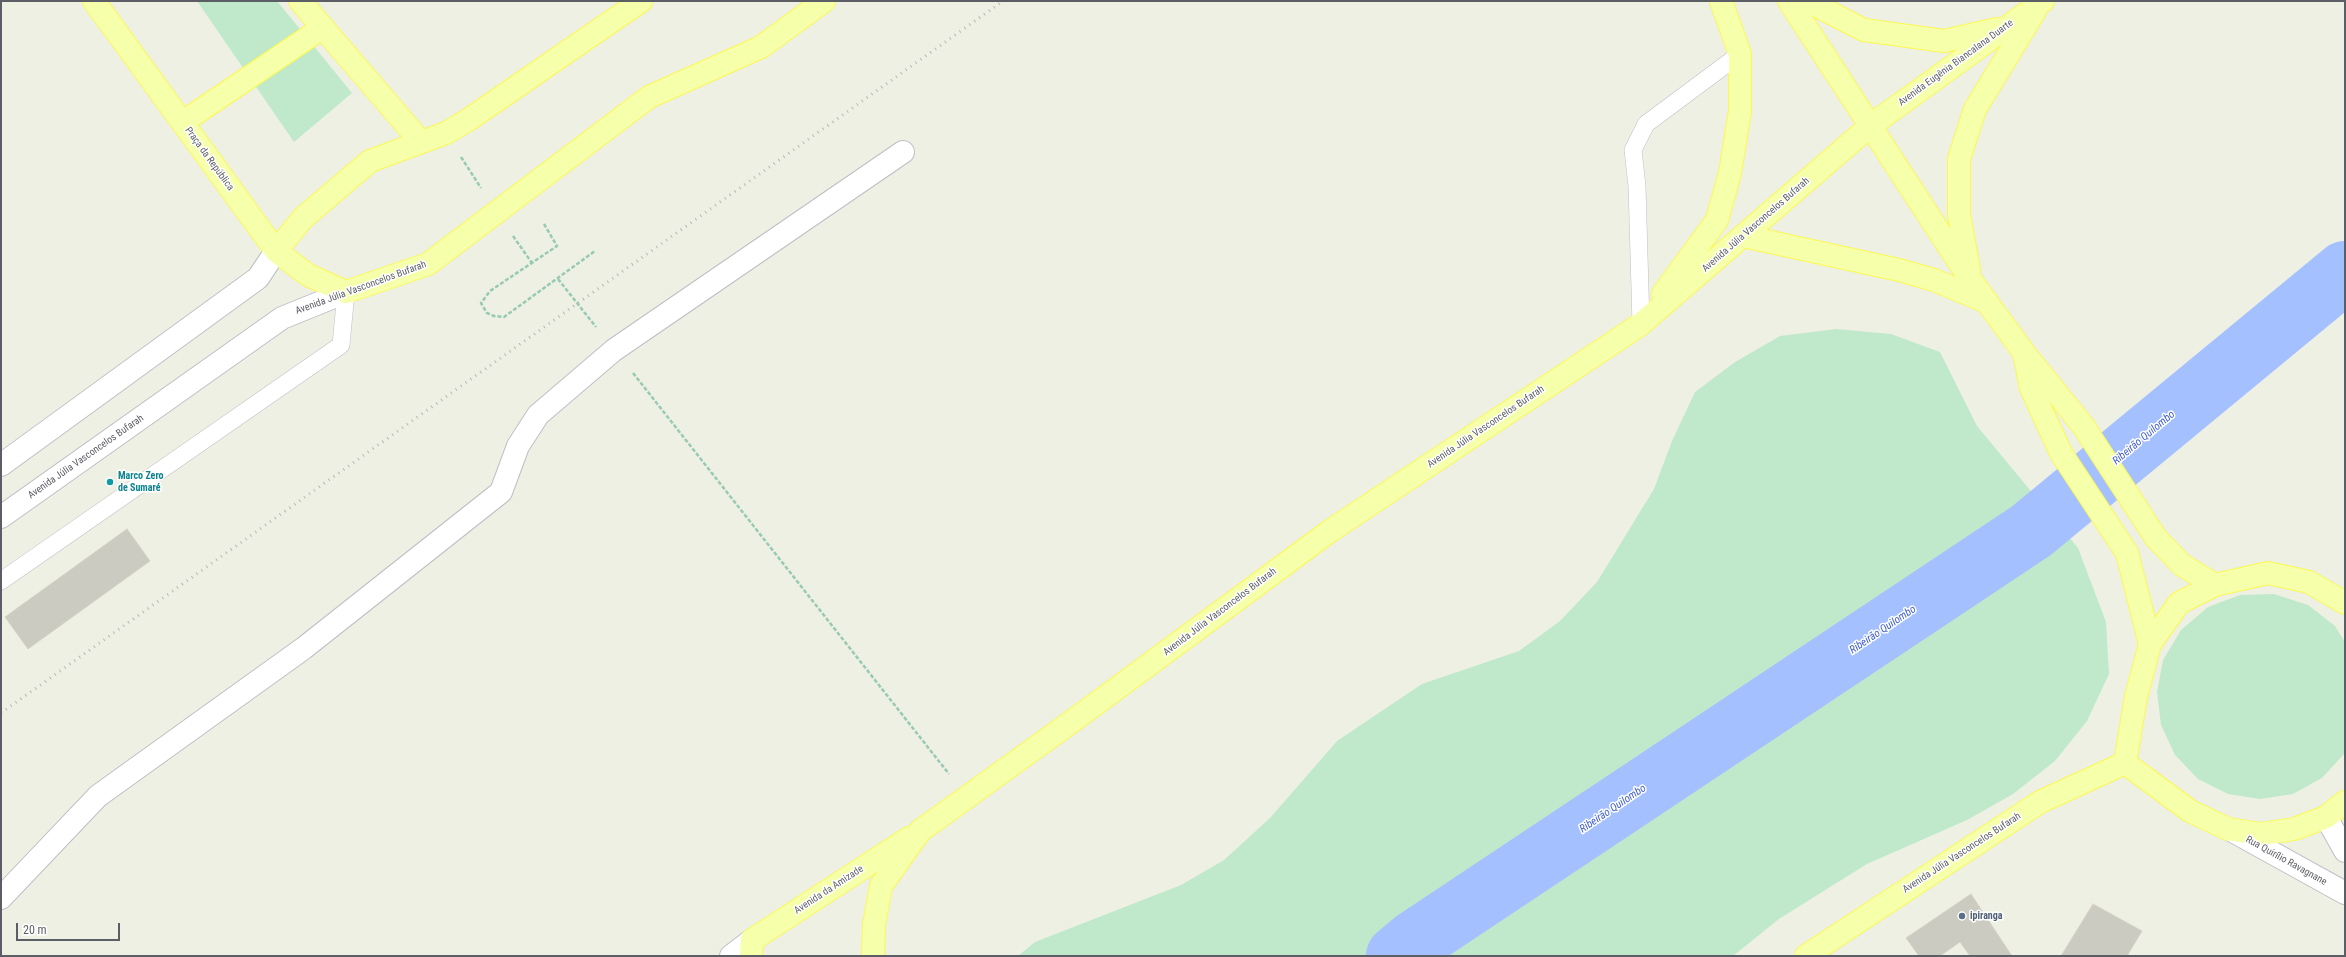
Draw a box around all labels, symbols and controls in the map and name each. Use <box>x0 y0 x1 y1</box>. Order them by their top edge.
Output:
street label: Avenida Eugênia Biancalana Duarte <box>1896 17 2016 109</box>
street label: Praça da República <box>182 125 236 193</box>
street label: Avenida Júlia Vasconcelos Bufarah <box>1700 175 1812 275</box>
street label: Avenida Júlia Vasconcelos Bufarah <box>294 259 428 317</box>
street label: Avenida Júlia Vasconcelos Bufarah <box>1425 383 1547 471</box>
water label: Ribeirão Quilombo <box>2110 408 2178 468</box>
street label: Avenida Júlia Vasconcelos Bufarah <box>26 412 146 502</box>
place label: Marco Zero de Sumaré <box>118 470 163 494</box>
marker: Marco Zero de Sumaré <box>105 477 115 487</box>
street label: Avenida Júlia Vasconcelos Bufarah <box>1161 566 1279 658</box>
water label: Ribeirão Quilombo <box>1847 603 1919 657</box>
water label: Ribeirão Quilombo <box>1577 782 1649 836</box>
street label: Avenida Júlia Vasconcelos Bufarah <box>1901 810 2023 896</box>
street label: Rua Quirílio Ravagnane <box>2243 834 2329 888</box>
street label: Avenida da Amizade <box>792 863 866 917</box>
place label: ipiranga <box>1970 910 2003 922</box>
marker: ipiranga <box>1957 911 1967 921</box>
scale bar <box>18 915 122 941</box>
text: 20 m <box>23 923 47 937</box>

